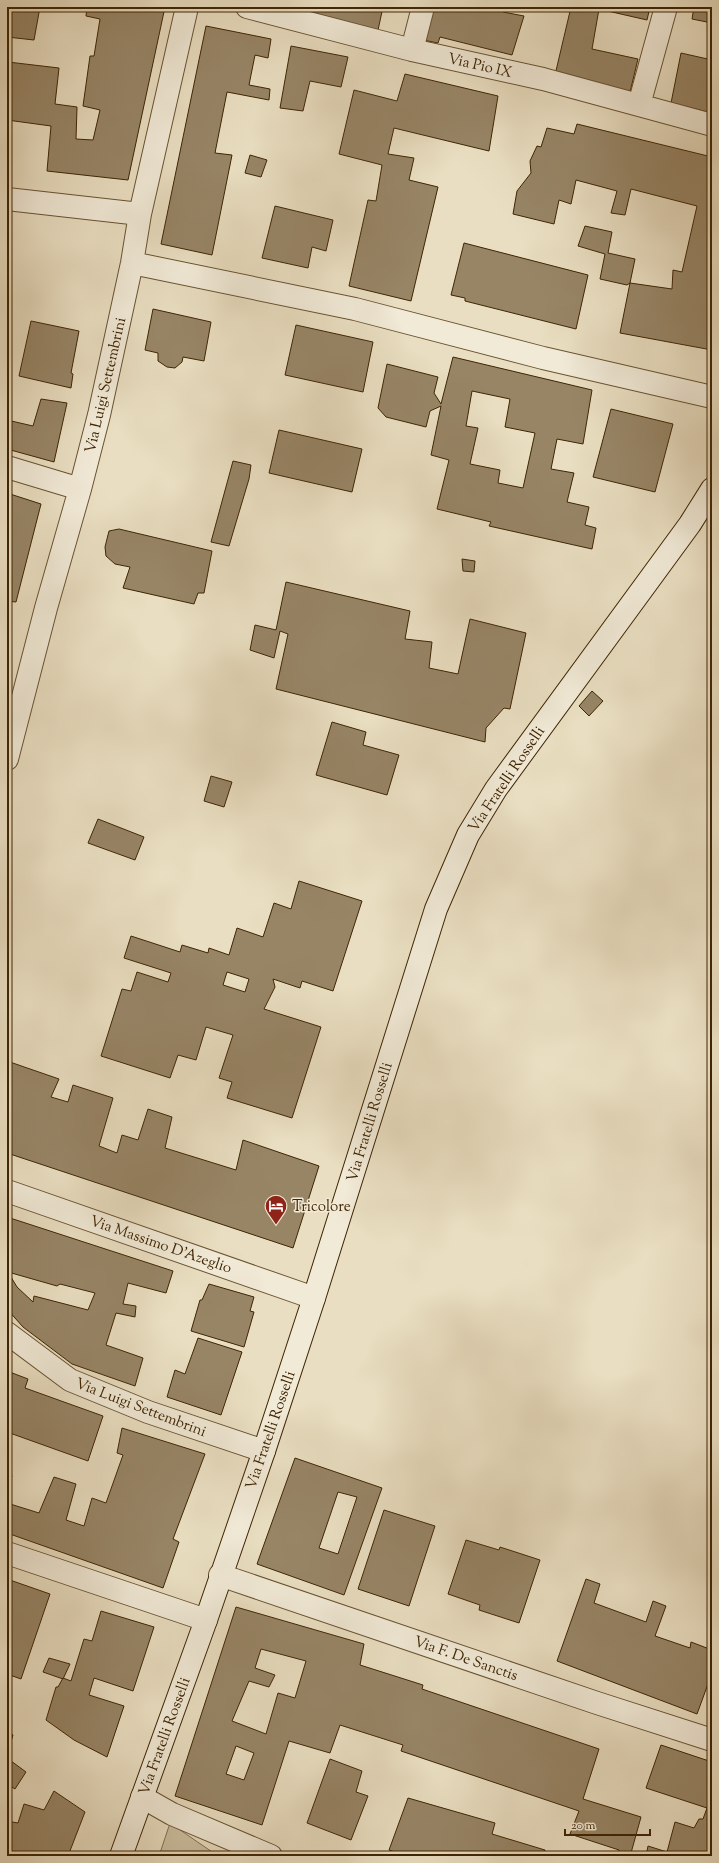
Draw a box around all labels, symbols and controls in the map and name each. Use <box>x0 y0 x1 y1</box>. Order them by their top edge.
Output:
street label: Via Pio IX <box>445 49 514 84</box>
street label: Via Luigi Settembrini <box>81 315 132 455</box>
street label: Via Fratelli Rosselli <box>464 723 551 837</box>
street label: Via Fratelli Rosselli <box>342 1060 399 1185</box>
hotel icon: Tricolore <box>263 1193 289 1226</box>
place label: Tricolore <box>292 1197 351 1218</box>
street label: Via Massimo D'Azeglio <box>87 1211 234 1280</box>
street label: Via Fratelli Rosselli <box>241 1369 302 1492</box>
street label: Via Luigi Settembrini <box>72 1374 209 1443</box>
street label: Via F. De Sanctis <box>411 1632 520 1687</box>
street label: Via Fratelli Rosselli <box>134 1675 196 1798</box>
scale bar <box>565 1811 650 1837</box>
text: 20 m <box>571 1817 596 1835</box>

